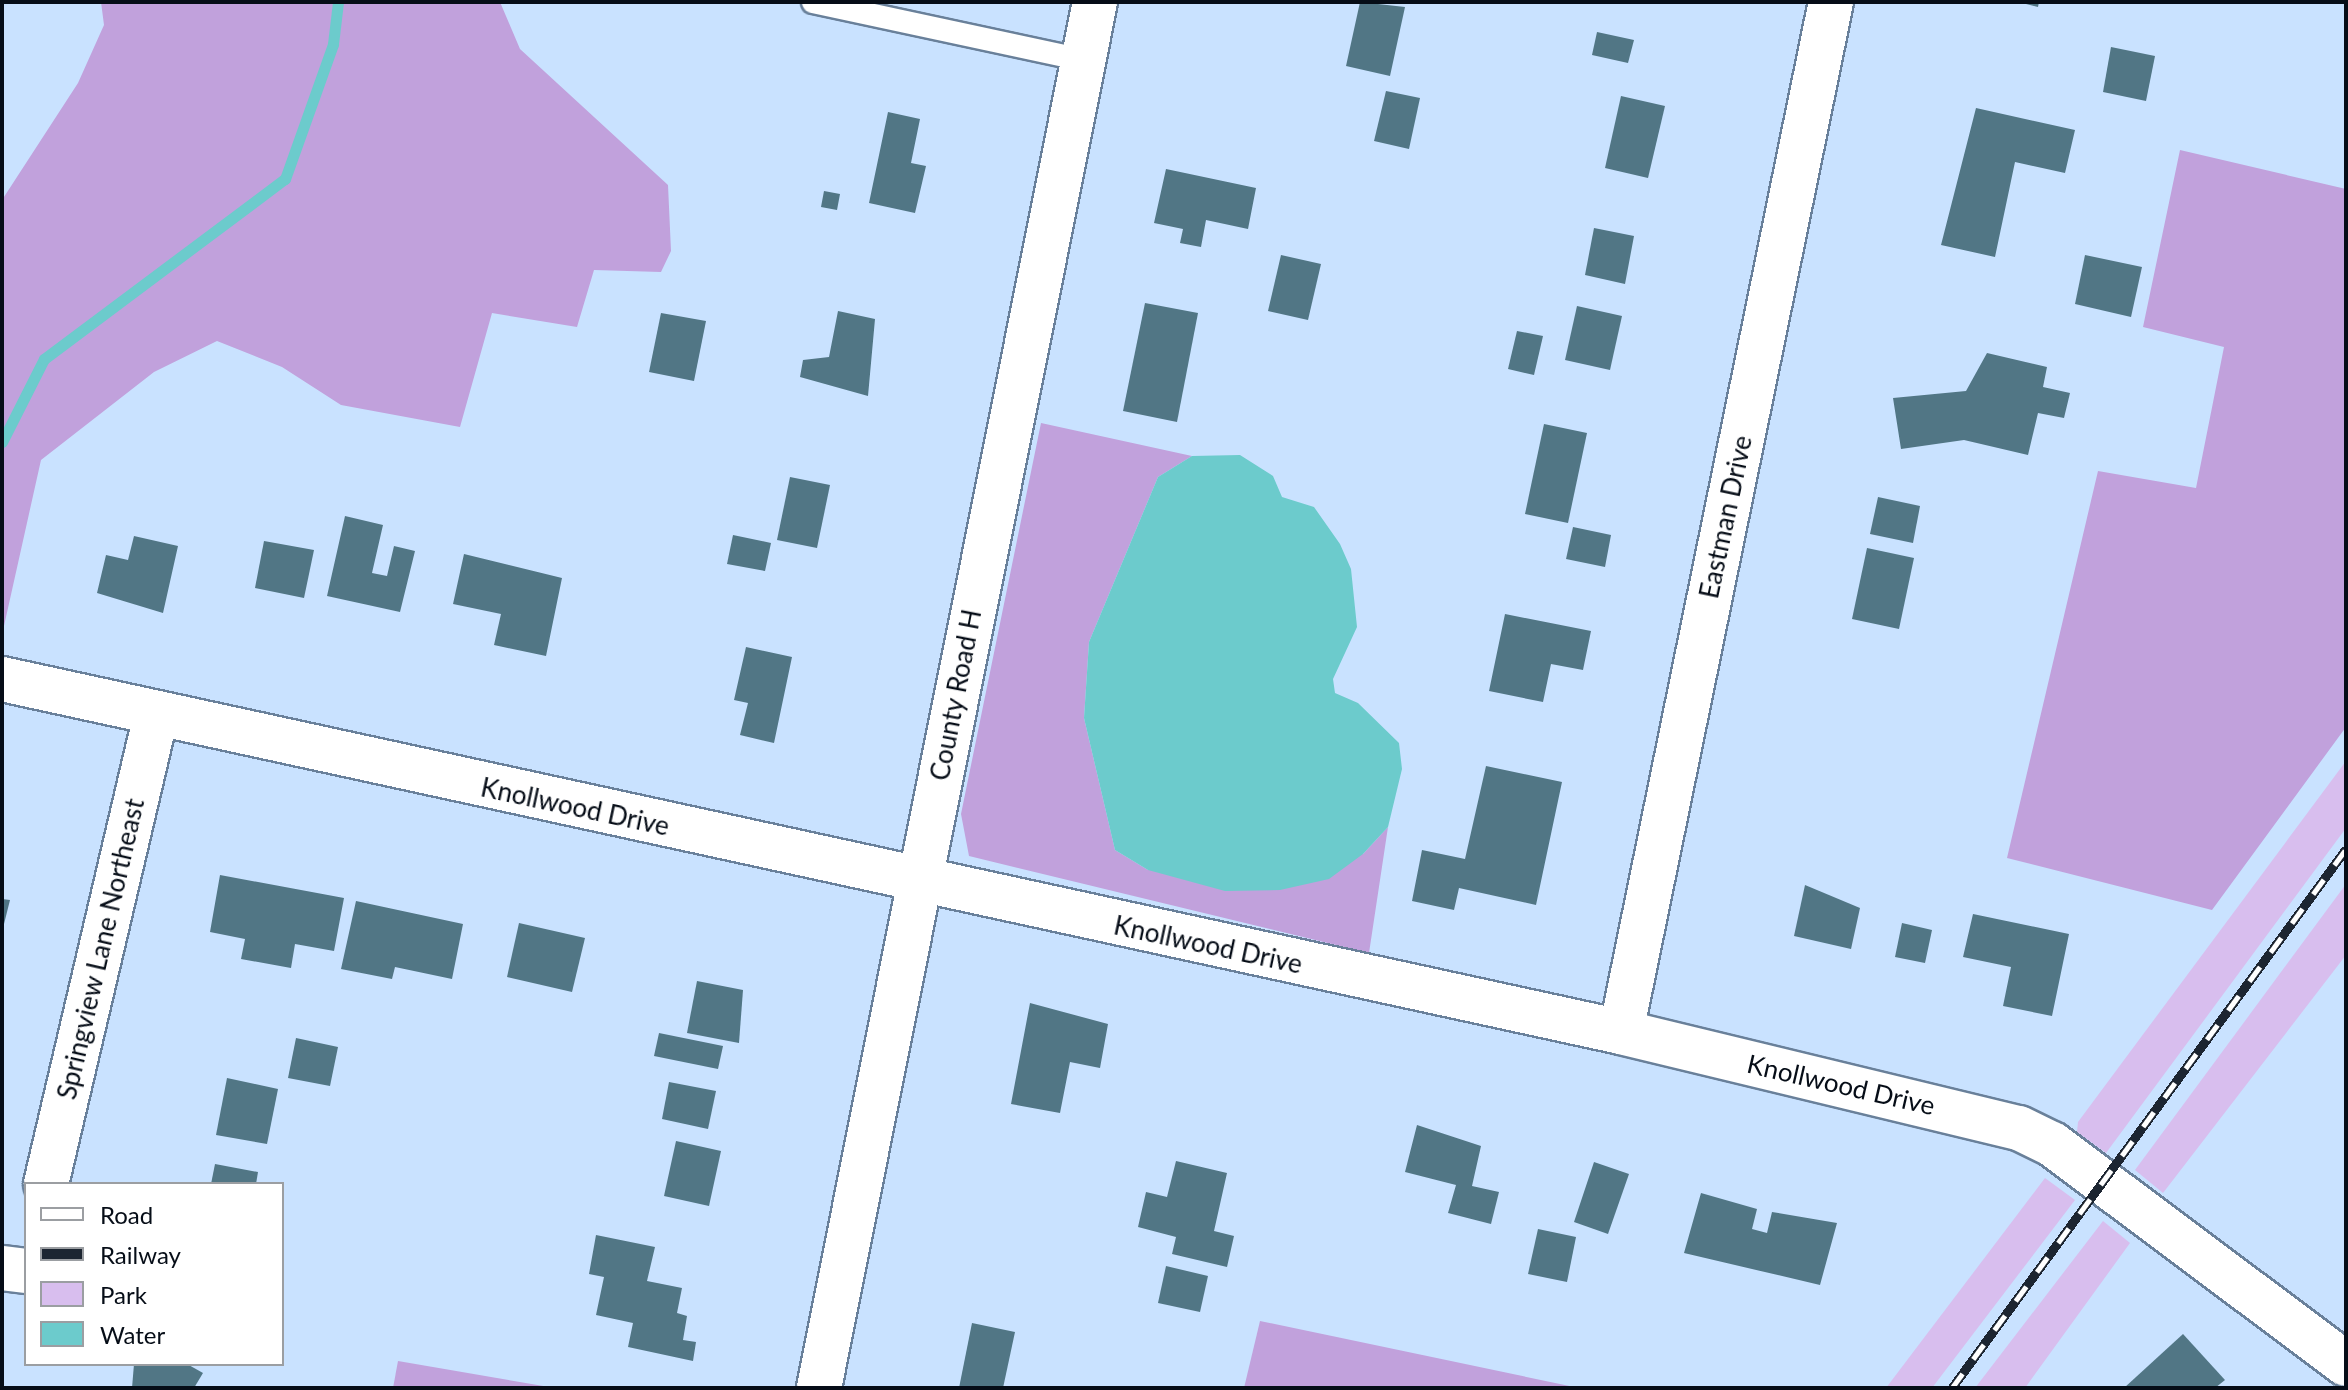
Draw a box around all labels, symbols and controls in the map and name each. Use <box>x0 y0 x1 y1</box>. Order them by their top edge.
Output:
street label: Eastman Drive <box>1694 433 1758 601</box>
street label: County Road H <box>924 607 988 783</box>
street label: Knollwood Drive <box>478 772 672 842</box>
street label: Springview Lane Northeast <box>51 795 151 1103</box>
street label: Knollwood Drive <box>1111 910 1305 980</box>
street label: Knollwood Drive <box>1744 1048 1938 1122</box>
legend <box>24 1182 284 1366</box>
text: Road <box>100 1200 153 1229</box>
text: Railway <box>100 1240 181 1269</box>
text: Park <box>100 1280 147 1309</box>
text: Water <box>100 1320 165 1349</box>

